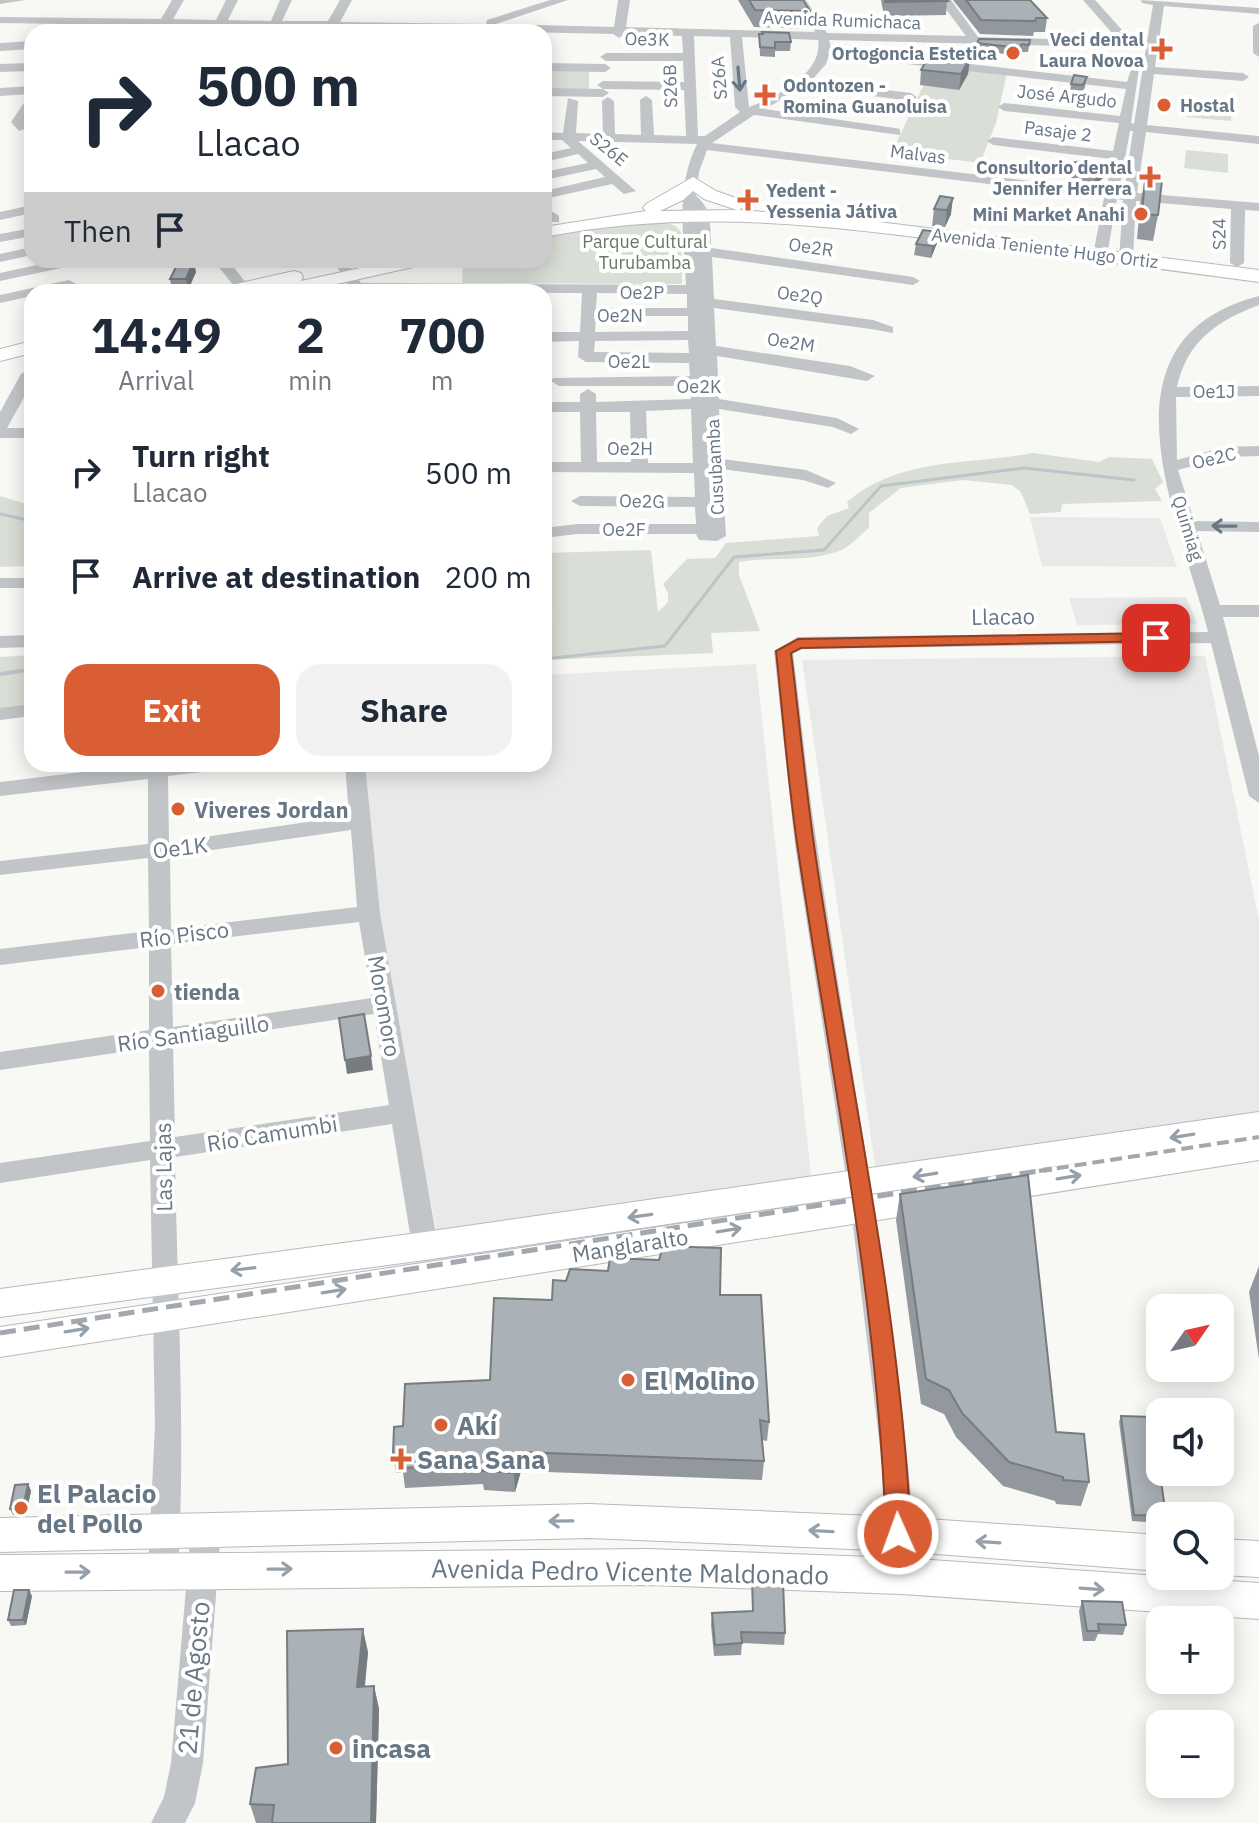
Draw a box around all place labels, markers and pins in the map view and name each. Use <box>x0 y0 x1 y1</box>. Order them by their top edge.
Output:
place label: Veci dental Laura Novoa <box>1039 28 1145 72</box>
marker: Veci dental Laura Novoa <box>1151 38 1173 60</box>
place label: Ortogoncia Estetica <box>832 42 997 65</box>
marker: Ortogoncia Estetica <box>1004 44 1022 62</box>
place label: Odontozen - Romina Guanoluisa <box>783 74 947 118</box>
marker: Odontozen - Romina Guanoluisa <box>754 84 776 106</box>
place label: Hostal <box>1180 94 1235 117</box>
marker: Hostal <box>1155 96 1173 114</box>
place label: Consultorio dental Jennifer Herrera <box>976 156 1133 200</box>
marker: Consultorio dental Jennifer Herrera <box>1139 166 1161 188</box>
place label: Yedent - Yessenia Játiva <box>766 179 897 223</box>
marker: Yedent - Yessenia Játiva <box>737 189 759 211</box>
place label: Mini Market Anahi <box>972 203 1125 226</box>
marker: Mini Market Anahi <box>1132 205 1150 223</box>
pin <box>1122 604 1190 672</box>
place label: Viveres Jordan <box>194 795 349 824</box>
marker: Viveres Jordan <box>169 800 187 818</box>
place label: tienda <box>174 977 240 1006</box>
marker: tienda <box>149 982 167 1000</box>
place label: El Molino <box>644 1363 755 1397</box>
marker: El Molino <box>619 1371 637 1389</box>
place label: Akí <box>457 1408 498 1442</box>
marker: Akí <box>432 1416 450 1434</box>
place label: Sana Sana <box>417 1442 546 1476</box>
marker: Sana Sana <box>392 1450 410 1468</box>
place label: El Palacio del Pollo <box>37 1476 156 1540</box>
marker: El Palacio del Pollo <box>12 1499 30 1517</box>
place label: incasa <box>352 1731 431 1765</box>
marker: incasa <box>327 1739 345 1757</box>

